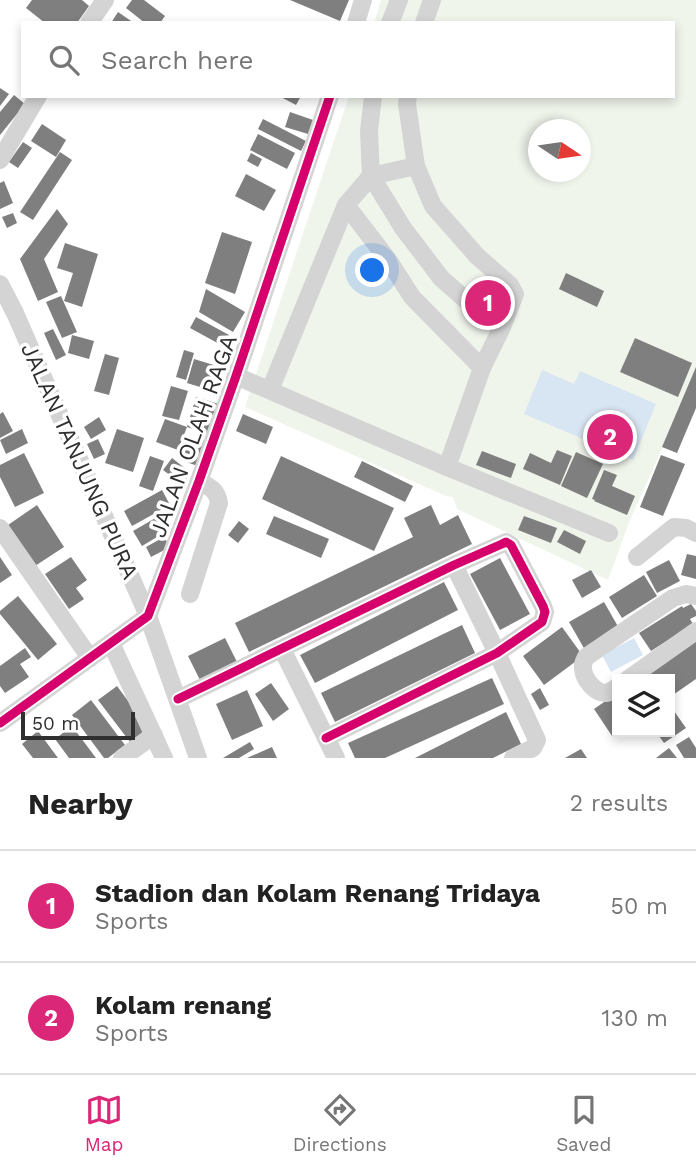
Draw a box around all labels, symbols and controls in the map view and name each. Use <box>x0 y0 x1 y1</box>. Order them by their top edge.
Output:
search box <box>21 21 675 98</box>
icon: search <box>45 41 83 79</box>
text: Search here <box>101 45 253 75</box>
north arrow <box>528 119 591 182</box>
your location <box>355 253 389 287</box>
pin: 1 <box>465 277 511 329</box>
street label: JALAN OLAH RAGA <box>144 331 243 541</box>
street label: JALAN TANJUNG PURA <box>15 339 144 584</box>
pin: 2 <box>587 411 633 463</box>
map controls <box>612 674 675 737</box>
button: layers <box>612 674 675 737</box>
scale bar <box>21 709 135 741</box>
text: 50 m <box>32 712 79 735</box>
text: Nearby <box>28 786 133 821</box>
text: 2 results <box>570 790 668 817</box>
text: Stadion dan Kolam Renang Tridaya <box>95 878 540 908</box>
text: 1 <box>46 893 56 920</box>
text: 50 m <box>611 893 668 920</box>
text: Sports <box>95 908 168 935</box>
text: Kolam renang <box>95 990 271 1020</box>
text: 2 <box>44 1005 58 1032</box>
text: 130 m <box>602 1005 668 1032</box>
text: Sports <box>95 1020 168 1047</box>
tab: Map <box>85 1091 123 1156</box>
tab: Directions <box>293 1091 387 1156</box>
tab: Saved <box>556 1091 611 1156</box>

